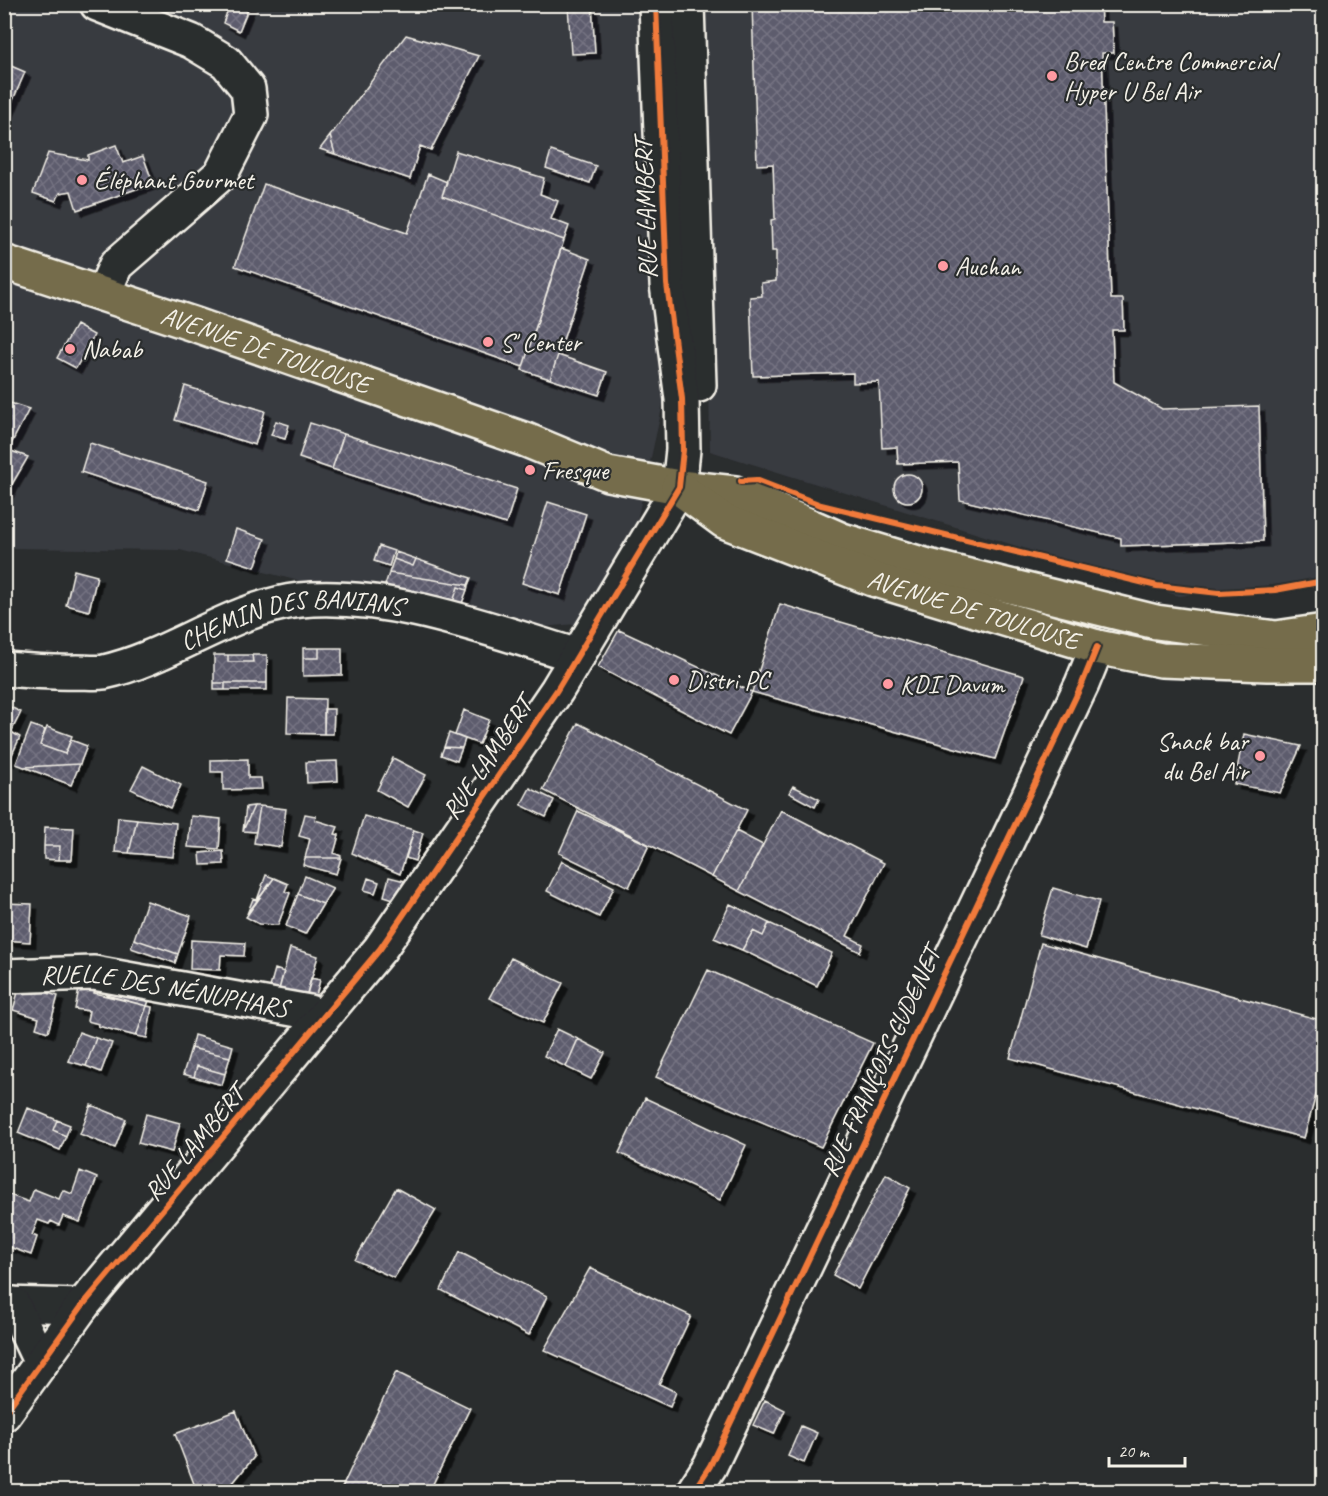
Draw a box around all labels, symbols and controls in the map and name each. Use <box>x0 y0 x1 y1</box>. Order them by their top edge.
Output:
place label: Bred Centre Commercial Hyper U Bel Air <box>1064 45 1281 108</box>
marker: Bred Centre Commercial Hyper U Bel Air <box>1045 69 1059 83</box>
street label: RUE LAMBERT <box>626 131 664 280</box>
place label: Éléphant Gourmet <box>94 164 256 197</box>
marker: Éléphant Gourmet <box>75 173 89 187</box>
place label: Auchan <box>955 250 1022 283</box>
marker: Auchan <box>936 259 950 273</box>
street label: AVENUE DE TOULOUSE <box>157 299 378 402</box>
place label: S' Center <box>500 326 583 359</box>
place label: Nabab <box>82 333 144 366</box>
marker: S' Center <box>481 335 495 349</box>
marker: Nabab <box>63 342 77 356</box>
place label: Fresque <box>542 454 610 487</box>
marker: Fresque <box>523 463 537 477</box>
street label: AVENUE DE TOULOUSE <box>864 562 1086 659</box>
street label: CHEMIN DES BANIANS <box>175 583 411 658</box>
place label: Distri PC <box>686 664 772 697</box>
place label: KDI Davum <box>900 668 1007 701</box>
marker: Distri PC <box>667 673 681 687</box>
marker: KDI Davum <box>881 677 895 691</box>
street label: RUE LAMBERT <box>434 685 544 826</box>
place label: Snack bar du Bel Air <box>1157 725 1251 788</box>
marker: Snack bar du Bel Air <box>1253 749 1267 763</box>
street label: RUE FRANÇOIS CUDENET <box>813 937 951 1182</box>
street label: RUELLE DES NÉNUPHARS <box>40 957 294 1026</box>
street label: RUE LAMBERT <box>137 1073 257 1208</box>
scale bar <box>1109 1430 1186 1468</box>
text: 20 m <box>1118 1440 1151 1462</box>

